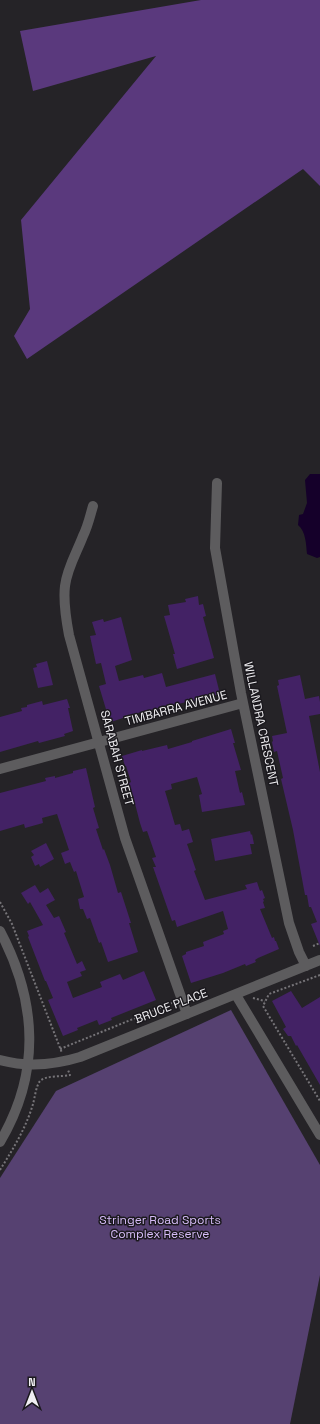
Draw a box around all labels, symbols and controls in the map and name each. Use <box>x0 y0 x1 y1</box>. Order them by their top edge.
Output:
street label: WILLANDRA CRESCENT <box>240 660 282 788</box>
street label: TIMBARRA AVENUE <box>123 687 229 729</box>
street label: SARABAH STREET <box>97 708 137 808</box>
street label: BRUCE PLACE <box>132 985 210 1027</box>
park label: Stringer Road Sports Complex Reserve <box>99 1212 221 1242</box>
north arrow <box>12 1372 52 1412</box>
text: N <box>28 1375 36 1389</box>

